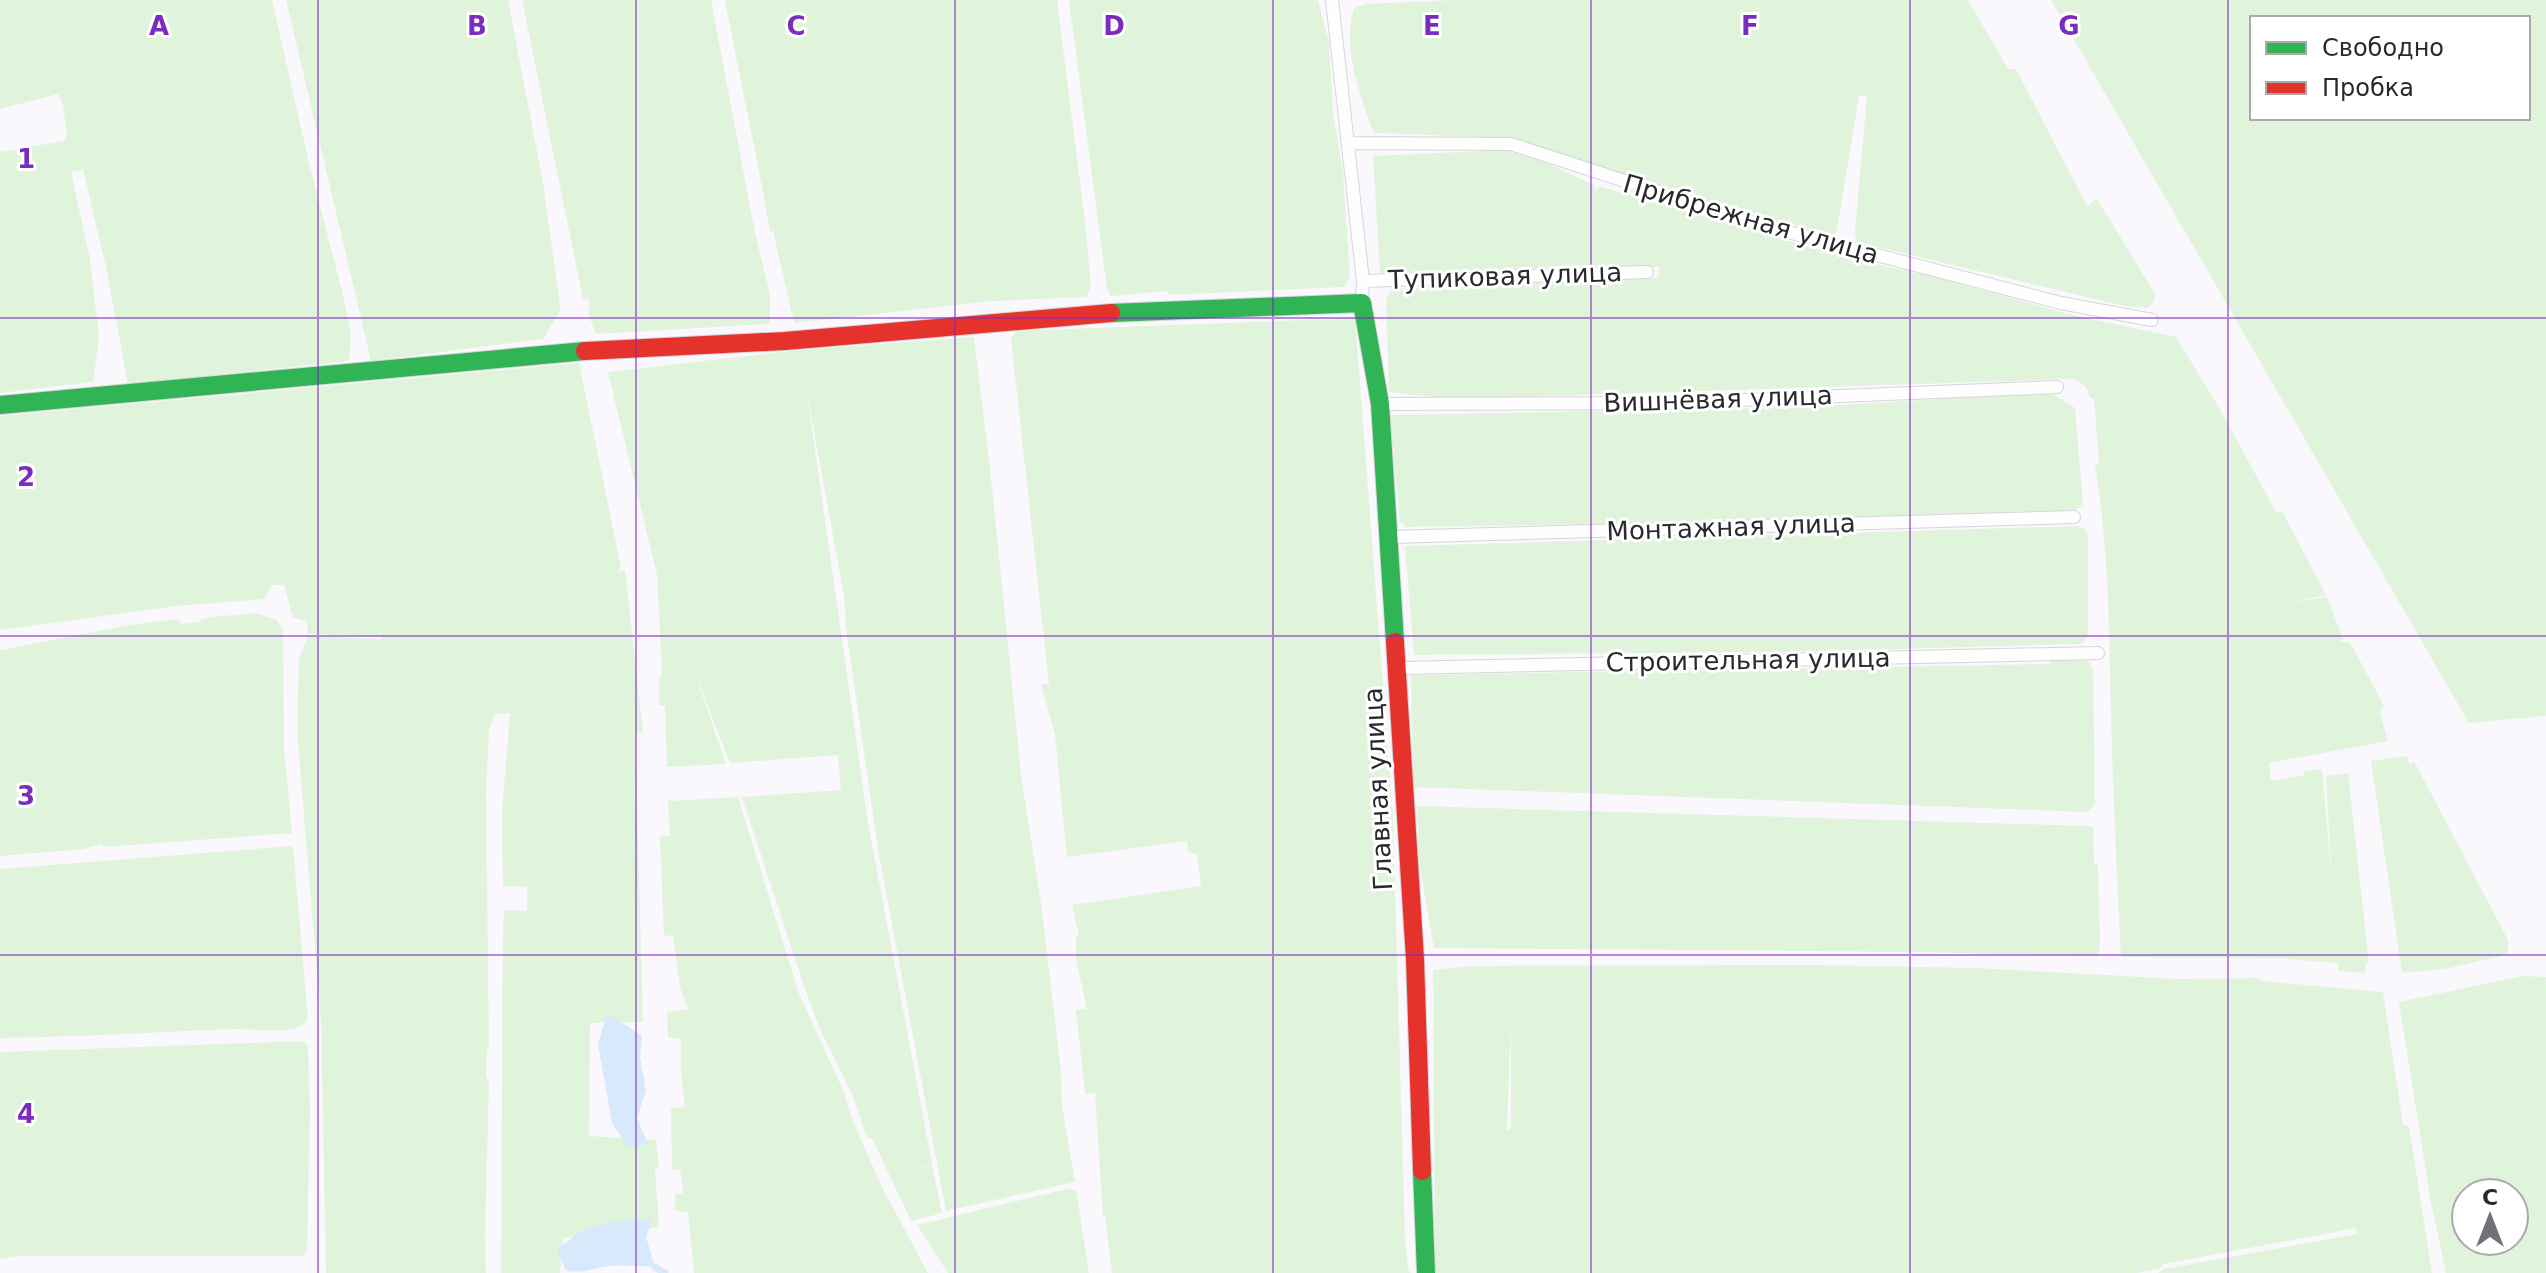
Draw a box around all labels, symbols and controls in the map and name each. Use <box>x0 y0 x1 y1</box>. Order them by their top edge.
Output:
text: A <box>149 11 169 41</box>
text: B <box>467 11 487 41</box>
text: C <box>786 11 806 41</box>
text: D <box>1103 11 1125 41</box>
text: E <box>1423 11 1441 41</box>
text: F <box>1741 11 1759 41</box>
text: G <box>2058 11 2080 41</box>
legend <box>2250 16 2530 120</box>
text: Свободно <box>2322 34 2444 62</box>
text: Пробка <box>2322 74 2414 102</box>
text: 1 <box>17 144 35 174</box>
street label: Прибрежная улица <box>1620 168 1882 270</box>
street label: Тупиковая улица <box>1386 257 1623 295</box>
street label: Вишнёвая улица <box>1603 380 1833 418</box>
text: 2 <box>17 462 35 492</box>
street label: Монтажная улица <box>1606 508 1856 546</box>
street label: Строительная улица <box>1605 643 1891 677</box>
street label: Главная улица <box>1358 687 1398 891</box>
text: 3 <box>17 781 35 811</box>
text: 4 <box>17 1099 35 1129</box>
north arrow <box>2450 1177 2530 1257</box>
text: С <box>2482 1185 2498 1210</box>

